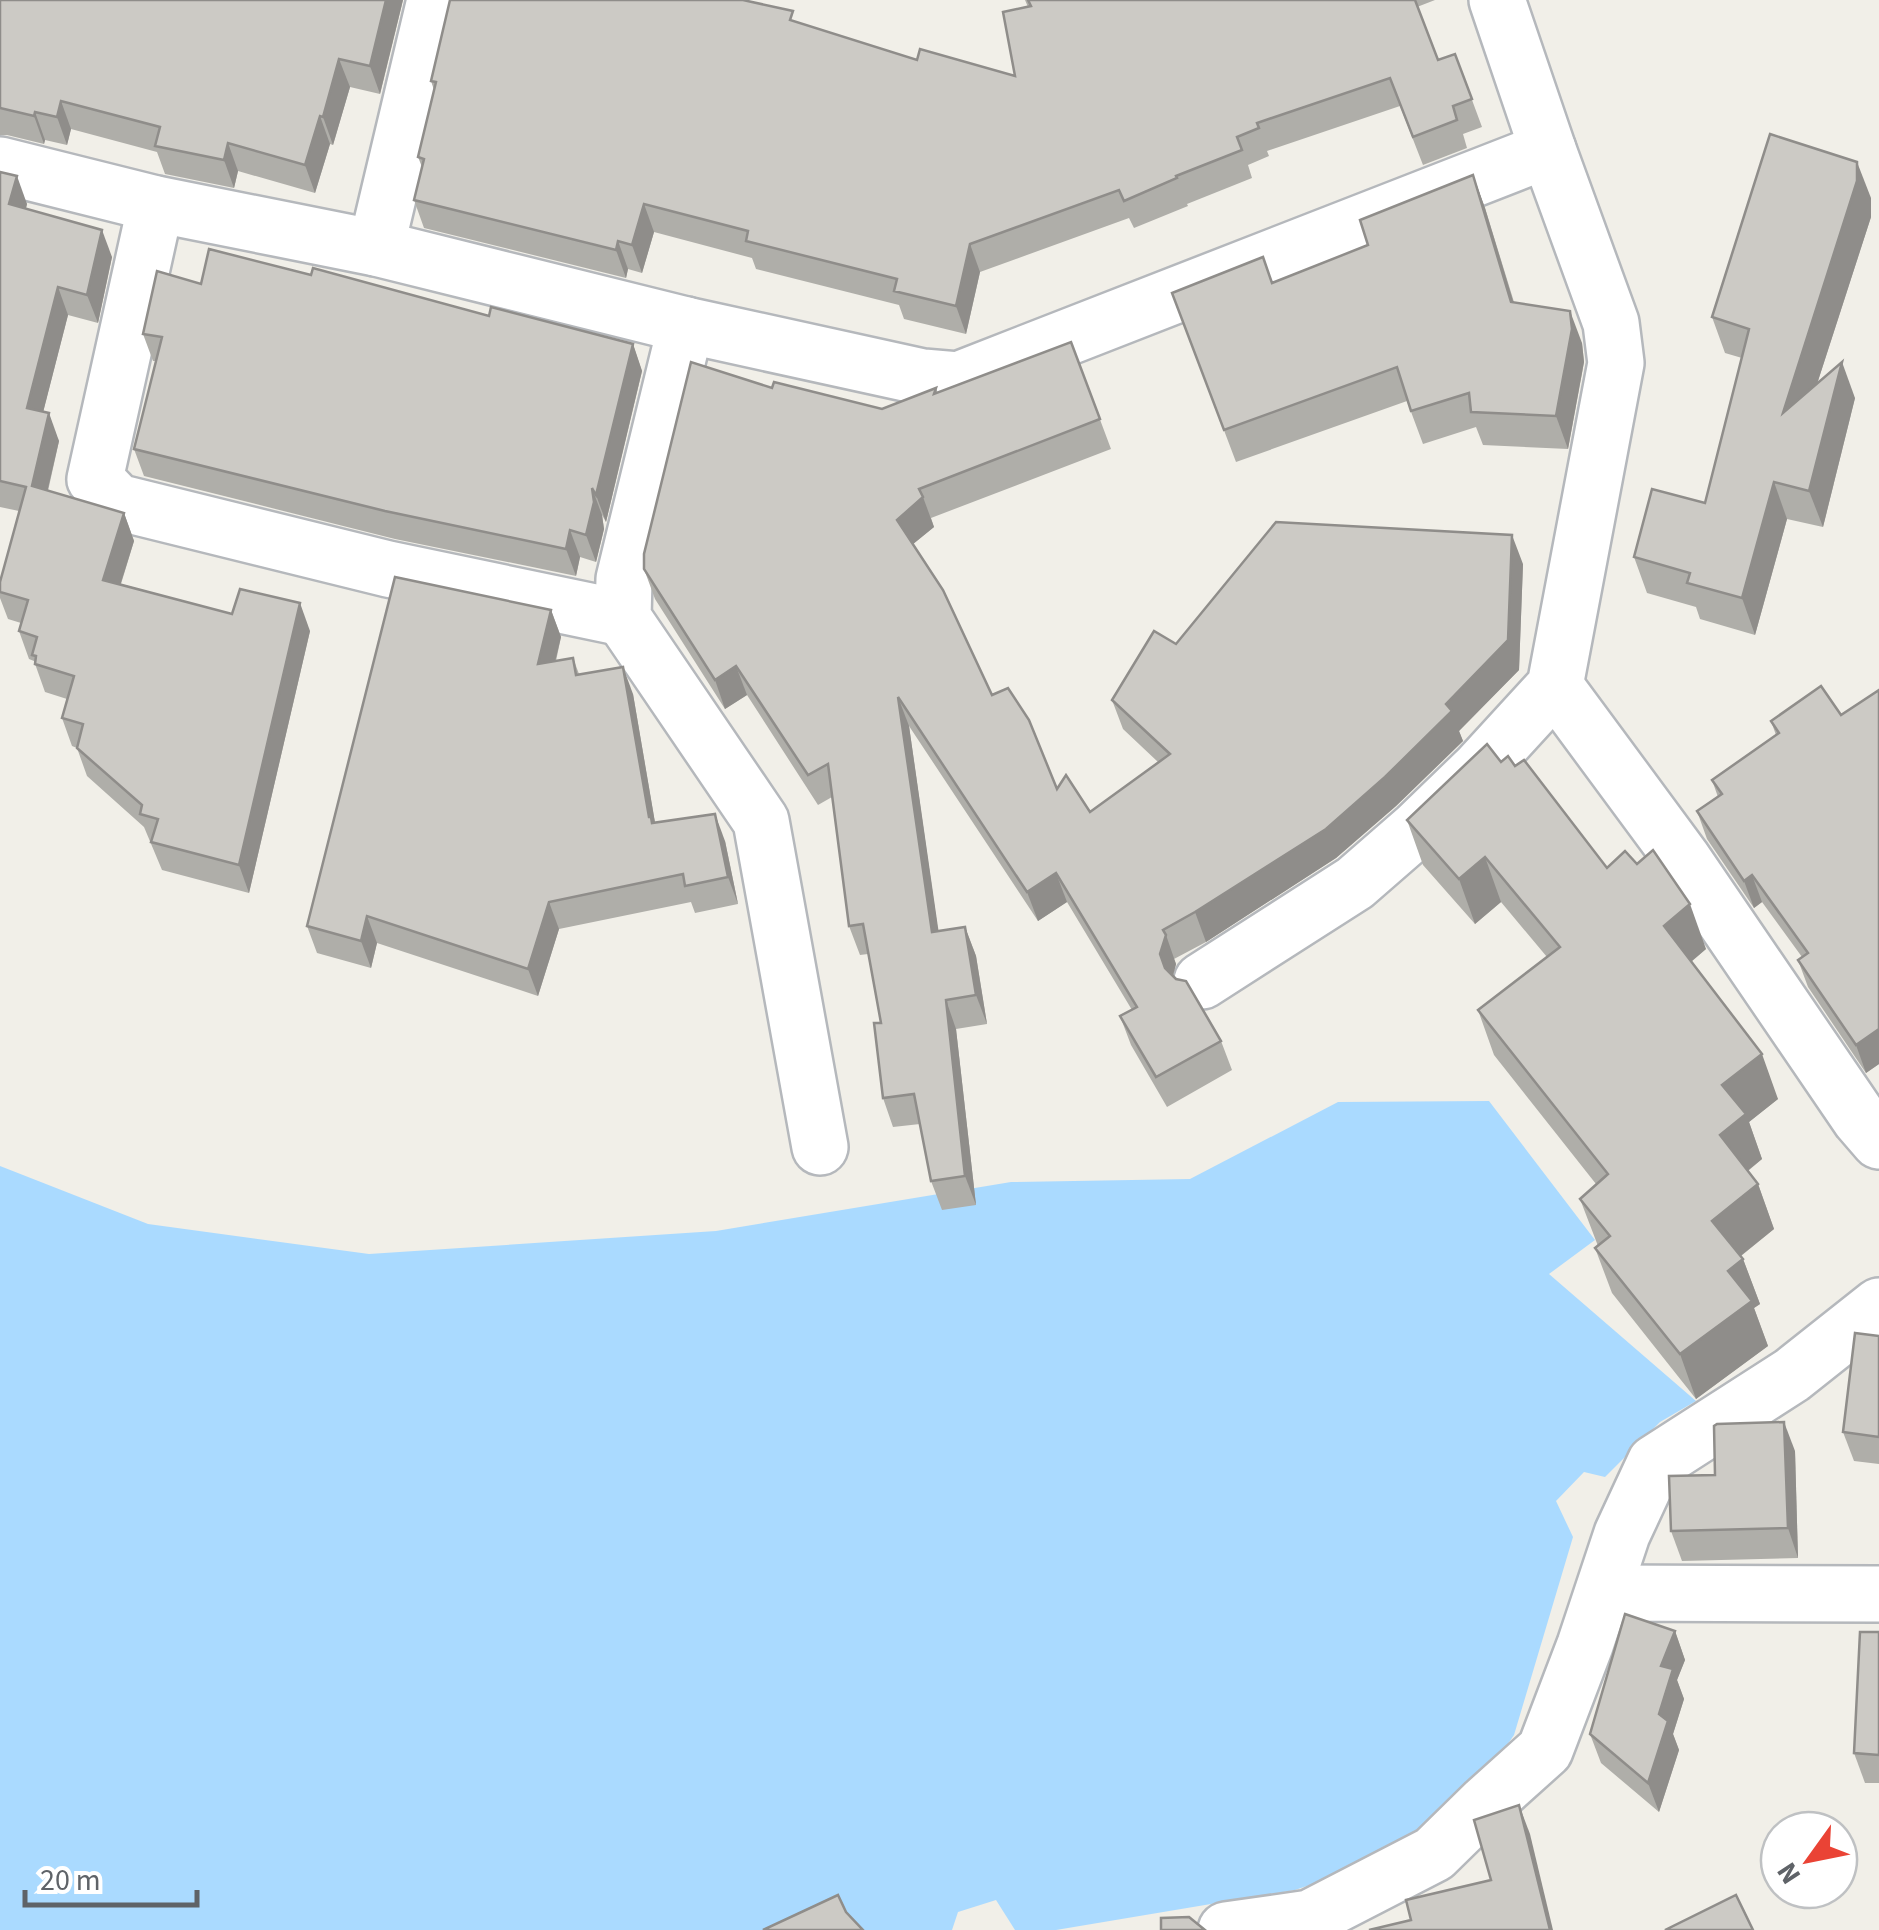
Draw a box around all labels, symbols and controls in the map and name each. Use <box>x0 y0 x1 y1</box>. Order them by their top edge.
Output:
north arrow <box>1759 1810 1859 1910</box>
scale bar <box>25 1845 198 1907</box>
text: N <box>1767 1854 1811 1892</box>
text: 20 m <box>40 1859 101 1902</box>

